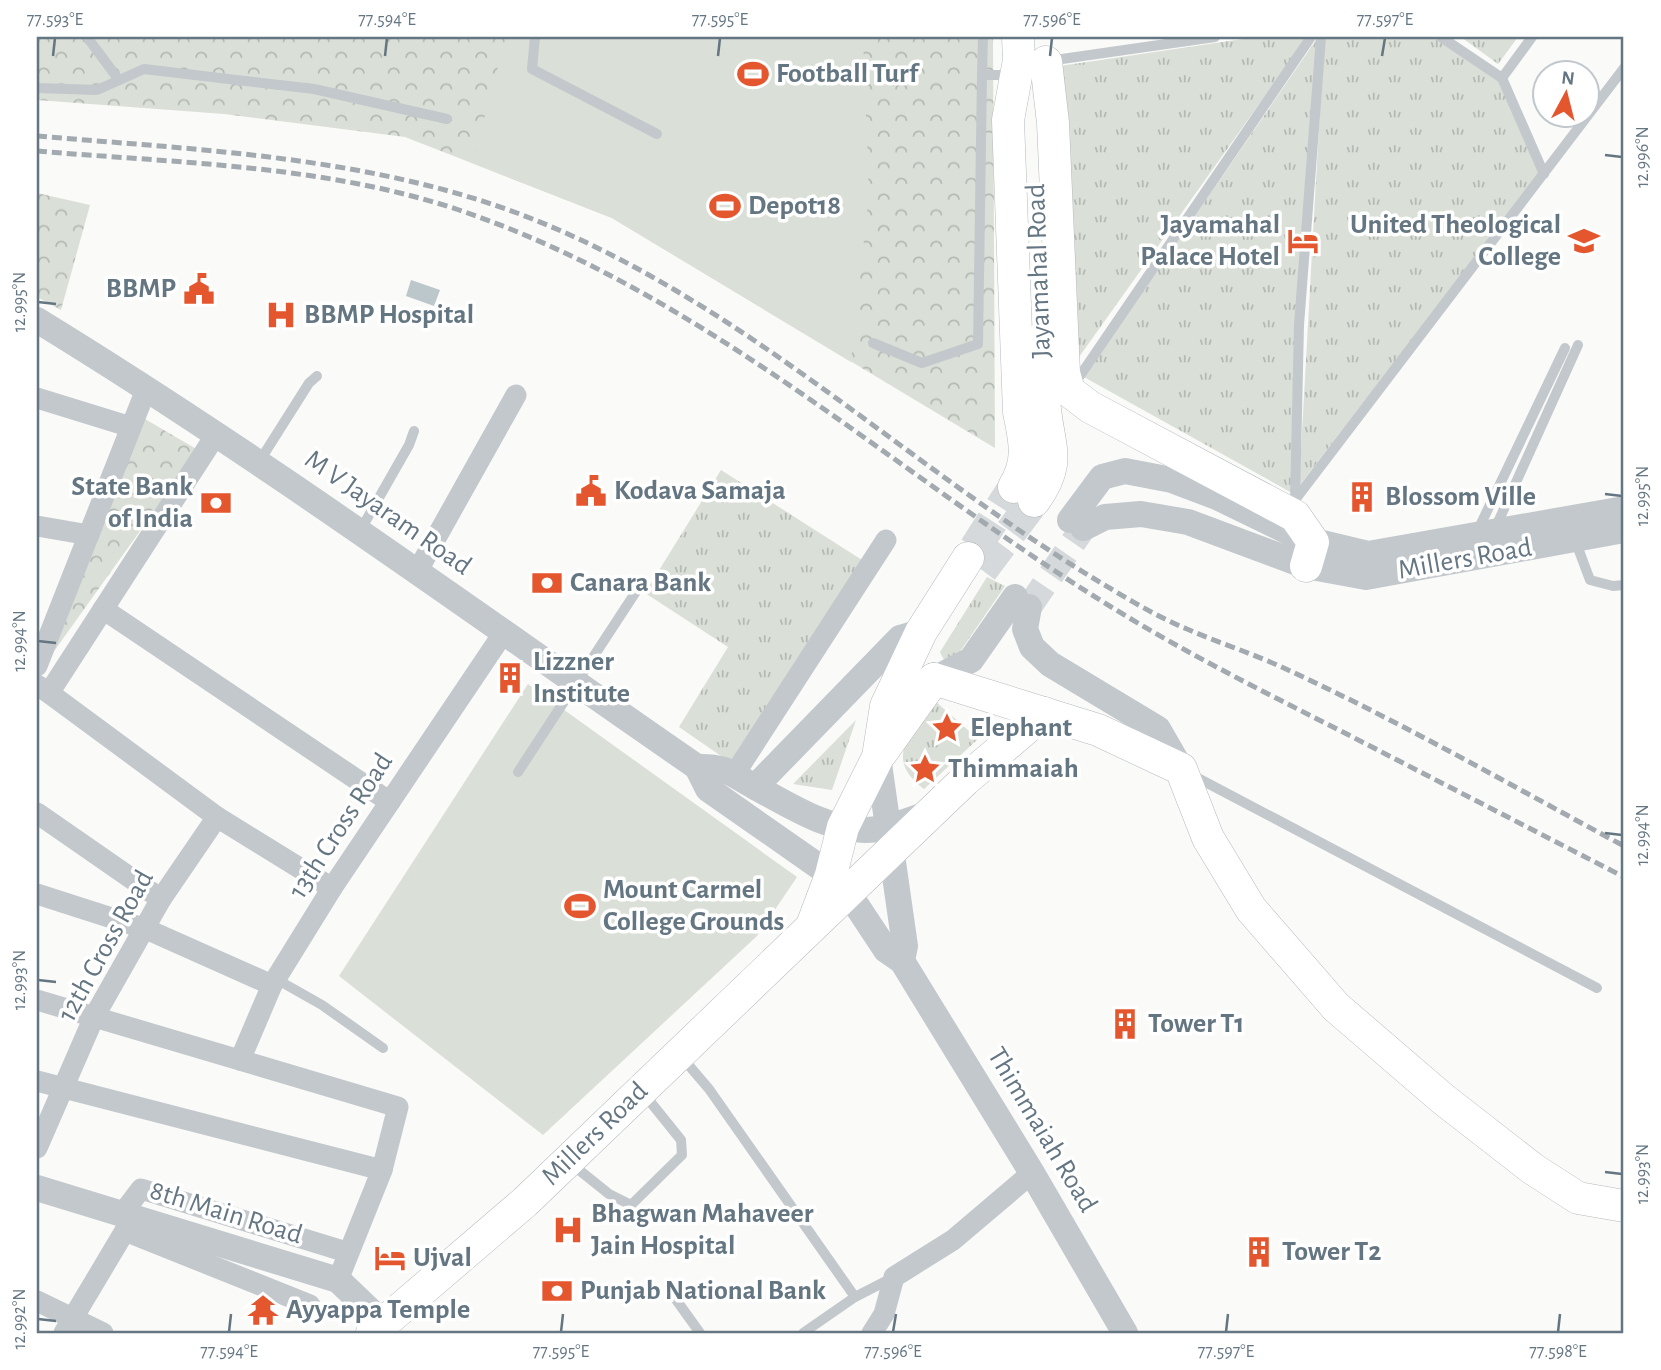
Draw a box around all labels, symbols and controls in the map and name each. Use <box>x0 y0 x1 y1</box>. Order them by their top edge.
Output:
text: 77.593°E <box>27 11 84 29</box>
text: 77.594°E <box>358 11 416 29</box>
text: 77.595°E <box>692 11 749 29</box>
text: 77.596°E <box>1023 11 1081 29</box>
text: 77.597°E <box>1357 11 1414 29</box>
sports icon: Football Turf <box>736 57 770 91</box>
place label: Football Turf <box>776 60 920 88</box>
north arrow <box>1532 60 1602 130</box>
text: N <box>1560 68 1576 89</box>
text: 12.996°N <box>1634 126 1652 188</box>
street label: Jayamahal Road <box>1022 183 1056 359</box>
sports icon: Depot18 <box>708 189 742 223</box>
place label: Depot18 <box>748 192 841 220</box>
place label: Jayamahal Palace Hotel <box>1140 211 1280 271</box>
place label: United Theological College <box>1350 211 1561 271</box>
hotel icon: Jayamahal Palace Hotel <box>1286 224 1320 258</box>
school or university icon: United Theological College <box>1567 224 1601 258</box>
text: 12.995°N <box>11 272 29 332</box>
public building icon: BBMP <box>182 272 216 306</box>
place label: BBMP <box>106 275 176 303</box>
hospital icon: BBMP Hospital <box>264 298 298 332</box>
place label: BBMP Hospital <box>304 301 474 329</box>
street label: M V Jayaram Road <box>300 445 476 581</box>
text: 12.995°N <box>1634 466 1652 526</box>
place label: State Bank of India <box>71 473 193 533</box>
public building icon: Kodava Samaja <box>574 474 608 508</box>
place label: Kodava Samaja <box>614 477 786 505</box>
building icon: Blossom Ville <box>1345 480 1379 514</box>
place label: Blossom Ville <box>1385 483 1536 511</box>
bank icon: State Bank of India <box>199 486 233 520</box>
street label: Millers Road <box>1396 533 1534 585</box>
bank icon: Canara Bank <box>530 566 564 600</box>
place label: Canara Bank <box>570 569 711 597</box>
text: 12.994°N <box>11 610 29 672</box>
place label: Lizzner Institute <box>533 648 630 708</box>
building icon: Lizzner Institute <box>493 661 527 695</box>
place icon: Elephant <box>930 711 964 745</box>
place label: Elephant <box>970 714 1073 742</box>
street label: 13th Cross Road <box>284 748 398 904</box>
place icon: Thimmaiah <box>908 752 942 786</box>
place label: Thimmaiah <box>948 755 1079 783</box>
text: 12.994°N <box>1634 804 1652 866</box>
street label: 12th Cross Road <box>53 866 159 1026</box>
place label: Mount Carmel College Grounds <box>603 876 784 936</box>
sports icon: Mount Carmel College Grounds <box>563 889 597 923</box>
text: 12.993°N <box>11 950 29 1010</box>
building icon: Tower T1 <box>1108 1007 1142 1041</box>
place label: Tower T1 <box>1148 1010 1244 1038</box>
street label: Thimmaiah Road <box>982 1043 1102 1217</box>
street label: Millers Road <box>537 1077 653 1191</box>
text: 12.993°N <box>1634 1144 1652 1204</box>
street label: 8th Main Road <box>147 1177 305 1249</box>
place label: Bhagwan Mahaveer Jain Hospital <box>591 1200 814 1260</box>
hospital icon: Bhagwan Mahaveer Jain Hospital <box>551 1213 585 1247</box>
building icon: Tower T2 <box>1242 1235 1276 1269</box>
place label: Tower T2 <box>1282 1238 1382 1266</box>
hotel icon: Ujval <box>373 1241 407 1275</box>
place label: Ujval <box>413 1244 472 1272</box>
bank icon: Punjab National Bank <box>540 1274 574 1308</box>
place label: Punjab National Bank <box>580 1277 826 1305</box>
text: 12.992°N <box>11 1288 29 1350</box>
temple icon: Ayyappa Temple <box>246 1293 280 1327</box>
place label: Ayyappa Temple <box>286 1296 470 1324</box>
text: 77.594°E <box>200 1343 258 1361</box>
text: 77.595°E <box>533 1343 590 1361</box>
text: 77.596°E <box>864 1343 922 1361</box>
text: 77.597°E <box>1198 1343 1255 1361</box>
text: 77.598°E <box>1529 1343 1587 1361</box>

